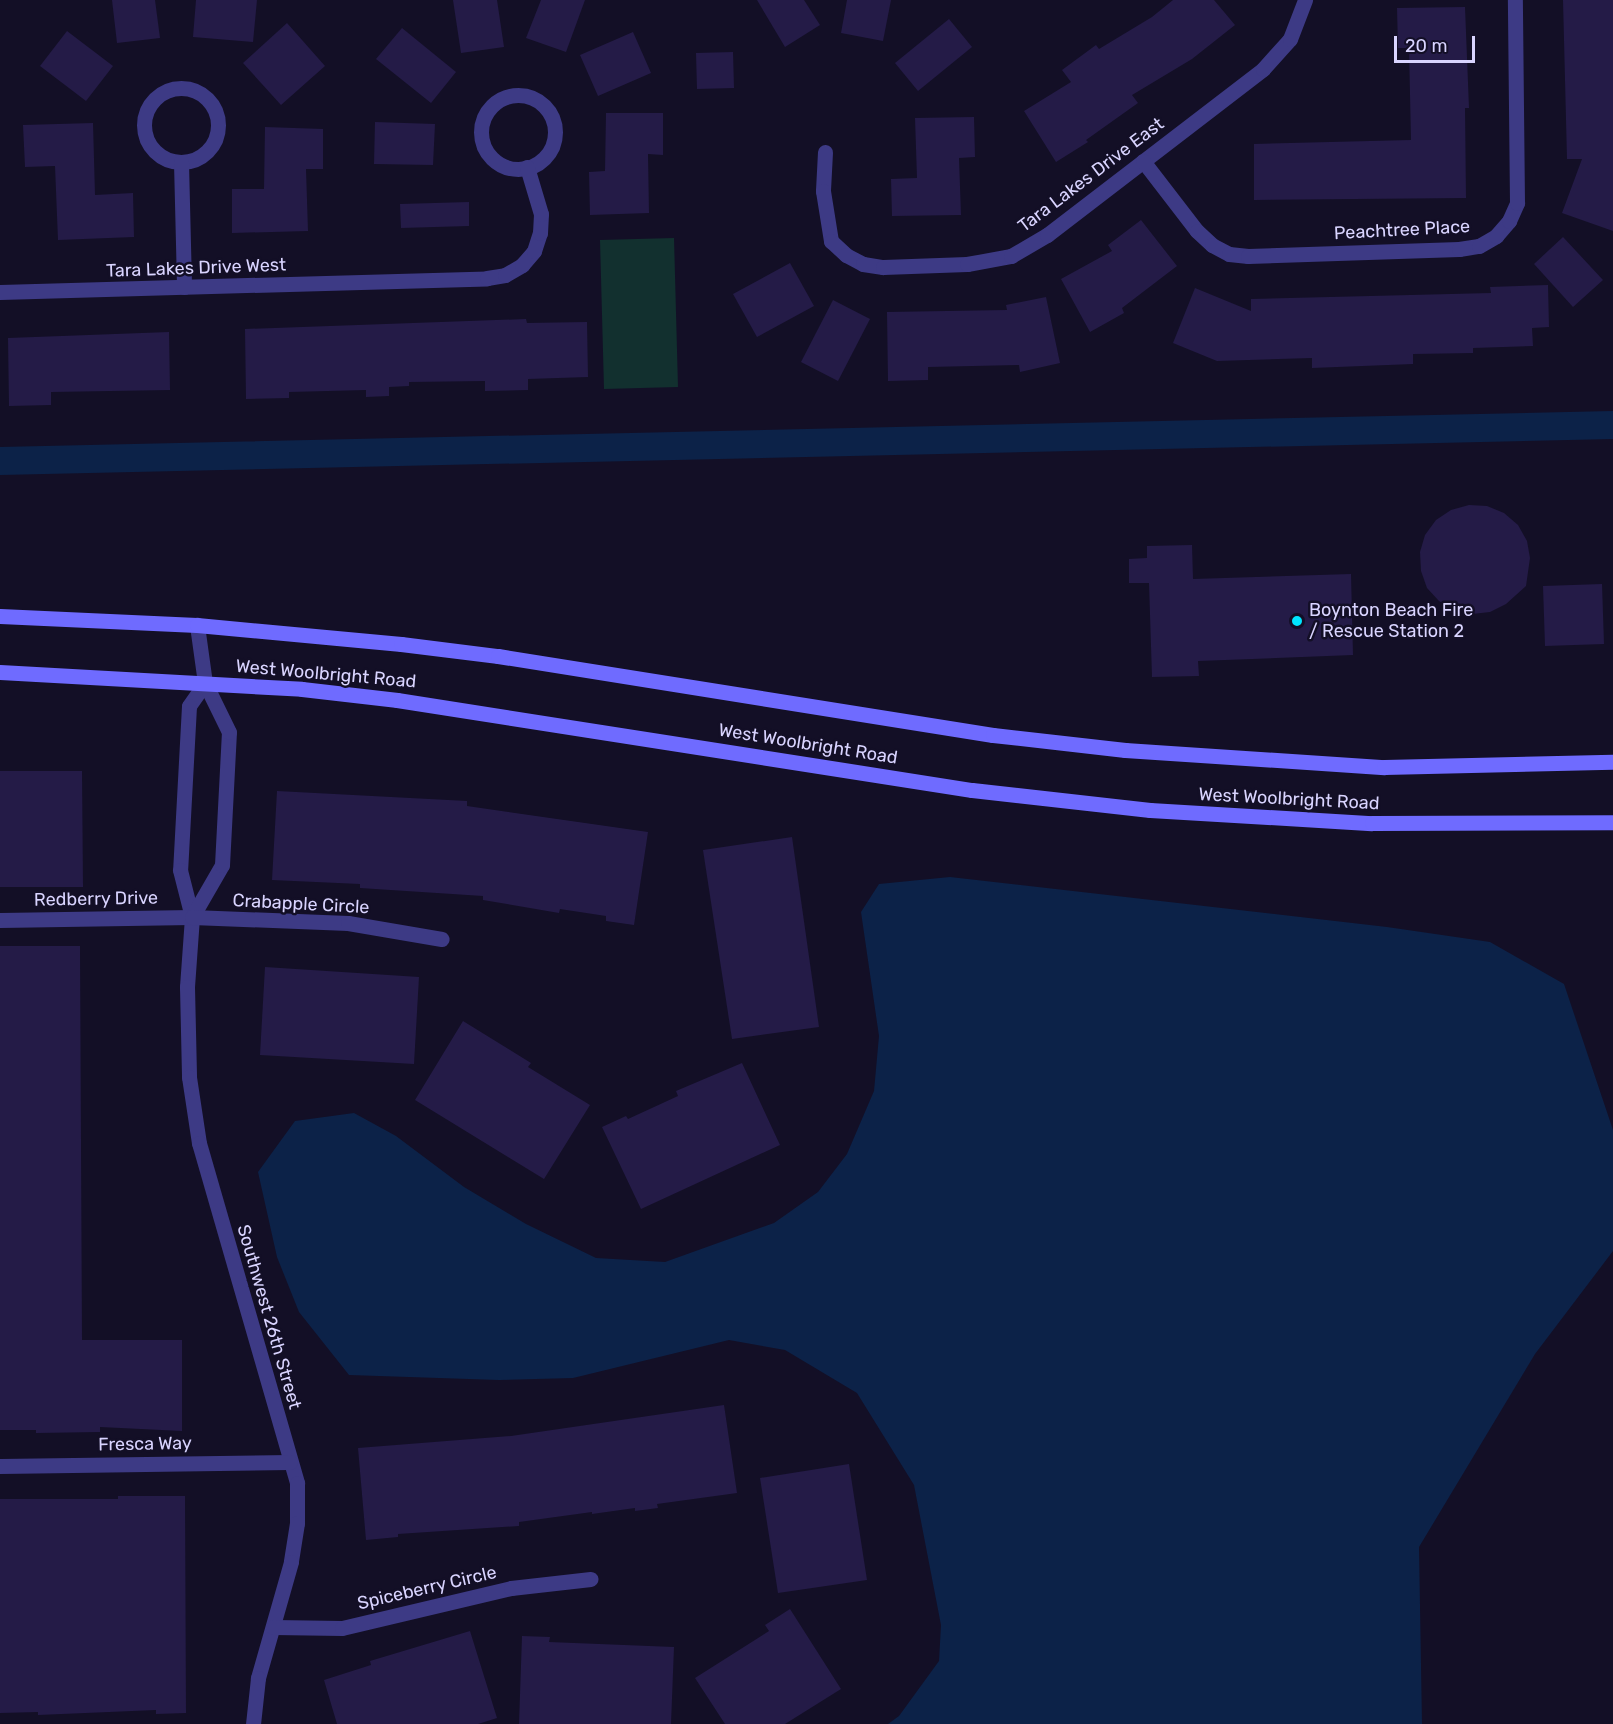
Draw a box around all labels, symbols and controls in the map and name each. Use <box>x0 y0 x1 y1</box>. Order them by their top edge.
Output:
scale bar <box>1397 24 1478 62</box>
text: 20 m <box>1405 35 1447 57</box>
street label: Tara Lakes Drive East <box>1014 113 1168 237</box>
street label: Peachtree Place <box>1333 216 1471 244</box>
street label: Tara Lakes Drive West <box>105 254 287 282</box>
place label: Boynton Beach Fire / Rescue Station 2 <box>1309 600 1473 642</box>
marker: Boynton Beach Fire / Rescue Station 2 <box>1290 614 1304 628</box>
street label: West Woolbright Road <box>235 655 417 693</box>
street label: West Woolbright Road <box>717 719 899 769</box>
street label: West Woolbright Road <box>1198 783 1380 815</box>
street label: Redberry Drive <box>34 887 158 911</box>
street label: Crabapple Circle <box>232 890 370 918</box>
street label: Southwest 26th Street <box>232 1222 306 1412</box>
street label: Fresca Way <box>98 1432 192 1456</box>
street label: Spiceberry Circle <box>355 1561 499 1615</box>

